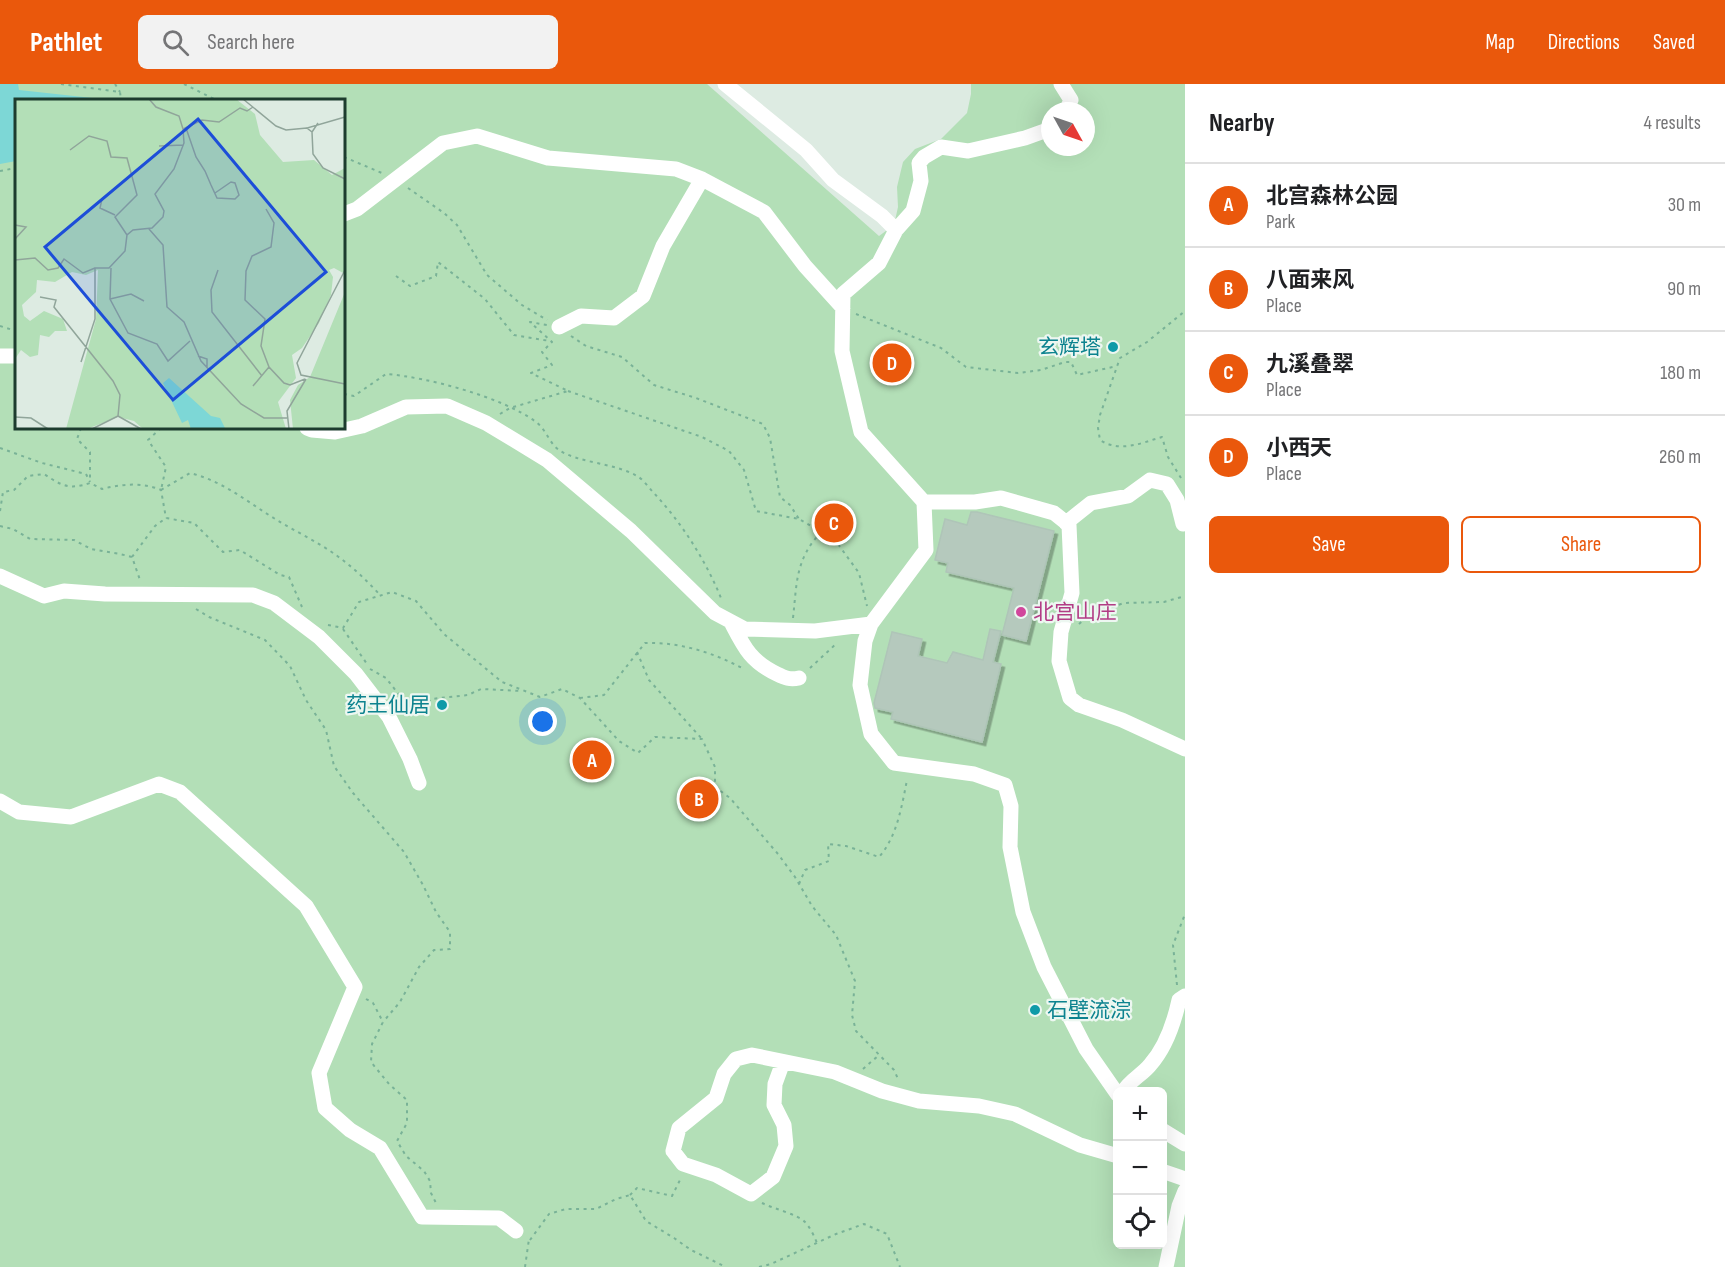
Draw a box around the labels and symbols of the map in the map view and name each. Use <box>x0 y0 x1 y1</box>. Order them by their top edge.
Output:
inset map <box>15 99 345 429</box>
north arrow <box>1041 102 1095 156</box>
place label: 玄辉塔 <box>1038 335 1101 360</box>
pin: D <box>872 340 912 386</box>
marker: 玄辉塔 <box>1106 340 1120 354</box>
pin: C <box>814 500 854 546</box>
place label: 北宫山庄 <box>1033 600 1117 625</box>
marker: 北宫山庄 <box>1014 605 1028 619</box>
place label: 药王仙居 <box>346 693 430 718</box>
marker: 药王仙居 <box>435 698 449 712</box>
your location <box>528 707 557 736</box>
pin: A <box>572 738 612 782</box>
pin: B <box>680 776 718 822</box>
place label: 石壁流淙 <box>1047 998 1131 1023</box>
marker: 石壁流淙 <box>1028 1003 1042 1017</box>

